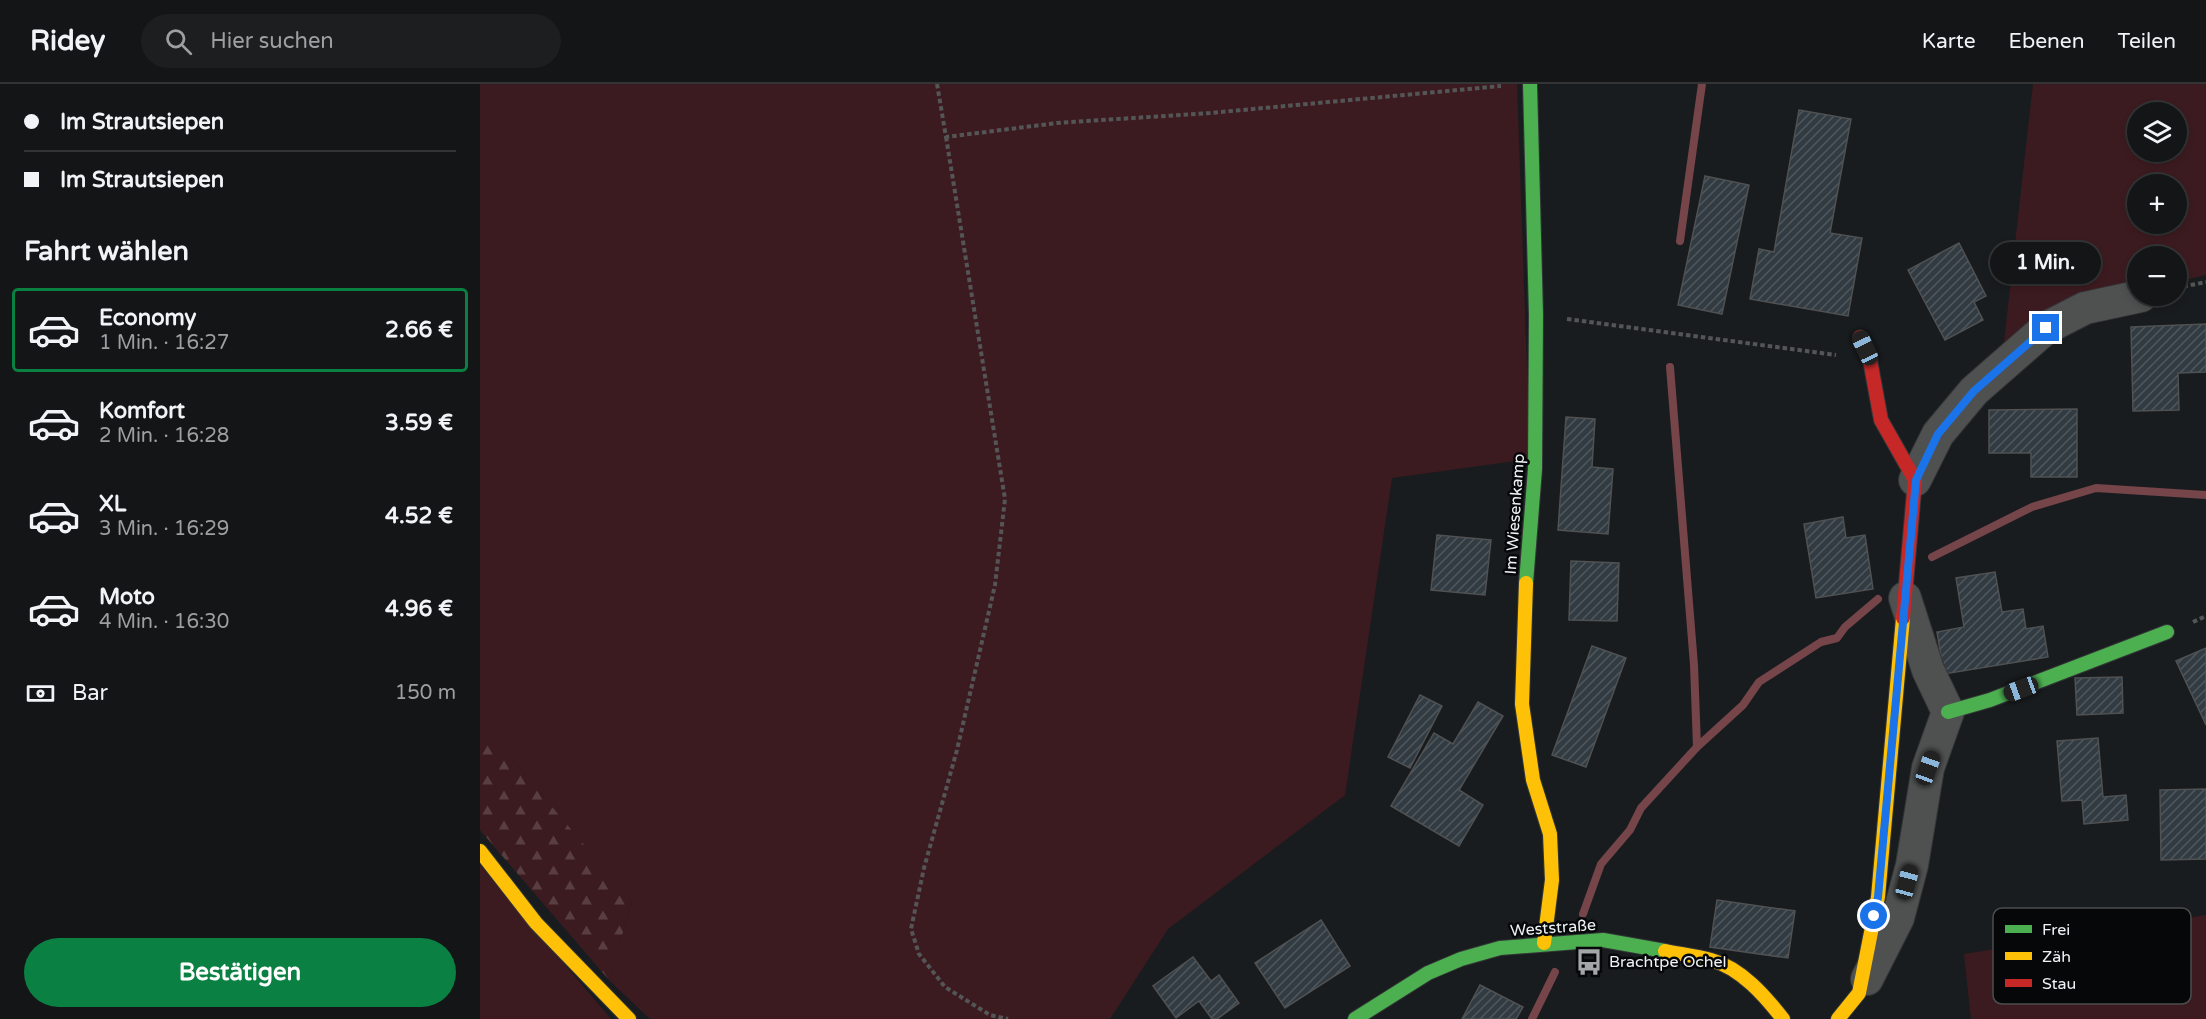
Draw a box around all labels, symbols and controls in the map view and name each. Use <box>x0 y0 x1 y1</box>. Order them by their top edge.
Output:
search box <box>141 14 561 68</box>
text: Ridey <box>30 24 105 58</box>
icon: search <box>162 25 195 58</box>
text: Hier suchen <box>210 28 334 54</box>
text: Karte <box>1922 29 1976 54</box>
text: Ebenen <box>2009 29 2085 54</box>
text: Teilen <box>2118 29 2176 54</box>
map controls <box>2127 102 2187 306</box>
button: layers <box>2127 102 2187 162</box>
text: Im Strautsiepen <box>60 109 224 135</box>
text: Im Strautsiepen <box>60 167 224 193</box>
button: + <box>2127 174 2187 234</box>
text: Fahrt wählen <box>24 235 189 268</box>
callout: 1 Min. <box>1990 241 2102 283</box>
button: − <box>2127 246 2187 306</box>
text: 1 Min. <box>2016 251 2075 275</box>
icon: car <box>27 303 81 357</box>
text: Economy <box>99 305 196 331</box>
route end <box>2032 314 2059 341</box>
text: 2.66 € <box>385 317 453 343</box>
car <box>1849 328 1881 368</box>
text: 1 Min. · 16:27 <box>99 331 229 355</box>
icon: car <box>27 396 81 450</box>
text: Komfort <box>99 398 185 424</box>
text: 3.59 € <box>385 410 453 436</box>
text: 2 Min. · 16:28 <box>99 424 229 448</box>
street label: Im Wiesenkamp <box>1501 453 1529 575</box>
icon: car <box>27 489 81 543</box>
text: XL <box>99 491 126 517</box>
text: 4.52 € <box>385 503 453 529</box>
text: 3 Min. · 16:29 <box>99 517 229 541</box>
icon: car <box>27 582 81 636</box>
text: Moto <box>99 584 155 610</box>
text: 4.96 € <box>385 596 453 622</box>
text: 4 Min. · 16:30 <box>99 610 229 634</box>
car <box>2001 674 2041 704</box>
icon: cash <box>24 677 57 710</box>
text: Bar <box>72 680 108 706</box>
text: 150 m <box>395 681 456 705</box>
car <box>1913 748 1943 788</box>
car <box>1894 862 1920 902</box>
route start <box>1860 902 1887 929</box>
legend <box>1993 908 2191 1004</box>
street label: Weststraße <box>1509 915 1597 941</box>
text: Frei <box>2042 920 2070 940</box>
button: Bestätigen <box>24 938 456 1007</box>
bus stop icon: Brachtpe Ochel <box>1574 947 1604 977</box>
text: Zäh <box>2042 947 2071 967</box>
place label: Brachtpe Ochel <box>1609 952 1727 972</box>
text: Stau <box>2042 974 2076 994</box>

